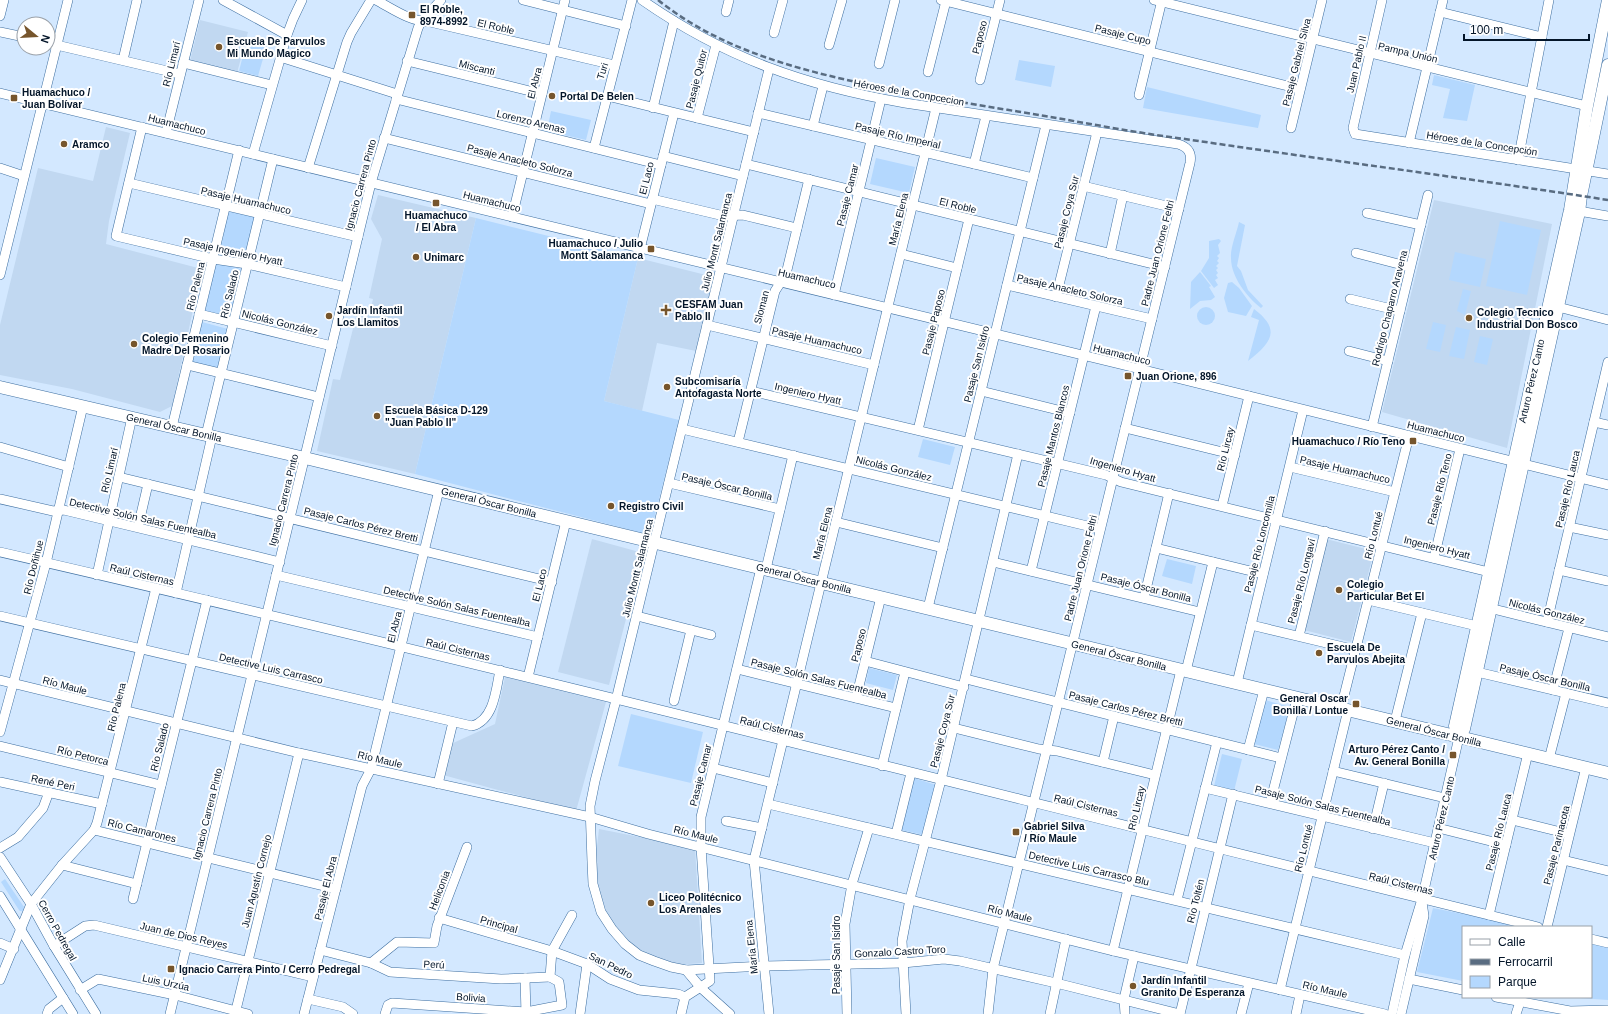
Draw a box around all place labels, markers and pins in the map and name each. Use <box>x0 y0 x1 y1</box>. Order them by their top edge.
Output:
place label: El Roble, 8974-8992 <box>420 4 468 27</box>
marker: El Roble, 8974-8992 <box>407 10 417 20</box>
place label: Escuela De Parvulos Mi Mundo Magico <box>227 36 326 59</box>
marker: Escuela De Parvulos Mi Mundo Magico <box>214 42 224 52</box>
place label: Huamachuco / Juan Bolívar <box>22 87 91 110</box>
marker: Portal De Belen <box>547 91 557 101</box>
place label: Portal De Belen <box>560 91 634 102</box>
marker: Huamachuco / Juan Bolívar <box>9 93 19 103</box>
marker: Aramco <box>59 139 69 149</box>
place label: Aramco <box>72 139 109 150</box>
marker: Huamachuco / El Abra <box>431 198 441 208</box>
place label: Huamachuco / El Abra <box>405 210 467 233</box>
place label: Huamachuco / Julio Montt Salamanca <box>549 238 643 261</box>
marker: Huamachuco / Julio Montt Salamanca <box>646 244 656 254</box>
marker: Unimarc <box>411 252 421 262</box>
place label: Unimarc <box>424 252 464 263</box>
place label: CESFAM Juan Pablo II <box>675 299 743 322</box>
marker: CESFAM Juan Pablo II <box>660 304 672 316</box>
place label: Jardín Infantil Los Llamitos <box>337 305 403 328</box>
place label: Colegio Tecnico Industrial Don Bosco <box>1477 307 1578 330</box>
marker: Jardín Infantil Los Llamitos <box>324 311 334 321</box>
marker: Colegio Tecnico Industrial Don Bosco <box>1464 313 1474 323</box>
place label: Colegio Femenino Madre Del Rosario <box>142 333 230 356</box>
marker: Colegio Femenino Madre Del Rosario <box>129 339 139 349</box>
marker: Juan Orione, 896 <box>1123 371 1133 381</box>
place label: Juan Orione, 896 <box>1136 371 1217 382</box>
place label: Subcomisaría Antofagasta Norte <box>675 376 762 399</box>
marker: Subcomisaría Antofagasta Norte <box>662 382 672 392</box>
place label: Escuela Básica D-129 "Juan Pablo II" <box>385 405 488 428</box>
marker: Escuela Básica D-129 "Juan Pablo II" <box>372 411 382 421</box>
place label: Huamachuco / Río Teno <box>1292 436 1405 447</box>
marker: Huamachuco / Río Teno <box>1408 436 1418 446</box>
marker: Registro Civil <box>606 501 616 511</box>
place label: Registro Civil <box>619 501 684 512</box>
place label: Colegio Particular Bet El <box>1347 579 1424 602</box>
marker: Colegio Particular Bet El <box>1334 585 1344 595</box>
place label: Escuela De Parvulos Abejita <box>1327 642 1405 665</box>
marker: Escuela De Parvulos Abejita <box>1314 648 1324 658</box>
place label: General Oscar Bonilla / Lontue <box>1273 693 1348 716</box>
marker: General Oscar Bonilla / Lontue <box>1351 699 1361 709</box>
place label: Arturo Pérez Canto / Av. General Bonilla <box>1348 744 1445 767</box>
marker: Arturo Pérez Canto / Av. General Bonilla <box>1448 750 1458 760</box>
place label: Gabriel Silva / Río Maule <box>1024 821 1085 844</box>
marker: Gabriel Silva / Río Maule <box>1011 827 1021 837</box>
place label: Liceo Politécnico Los Arenales <box>659 892 741 915</box>
marker: Liceo Politécnico Los Arenales <box>646 898 656 908</box>
marker: Ignacio Carrera Pinto / Cerro Pedregal <box>166 964 176 974</box>
place label: Ignacio Carrera Pinto / Cerro Pedregal <box>179 964 360 975</box>
place label: Jardín Infantil Granito De Esperanza <box>1141 975 1245 998</box>
marker: Jardín Infantil Granito De Esperanza <box>1128 981 1138 991</box>

